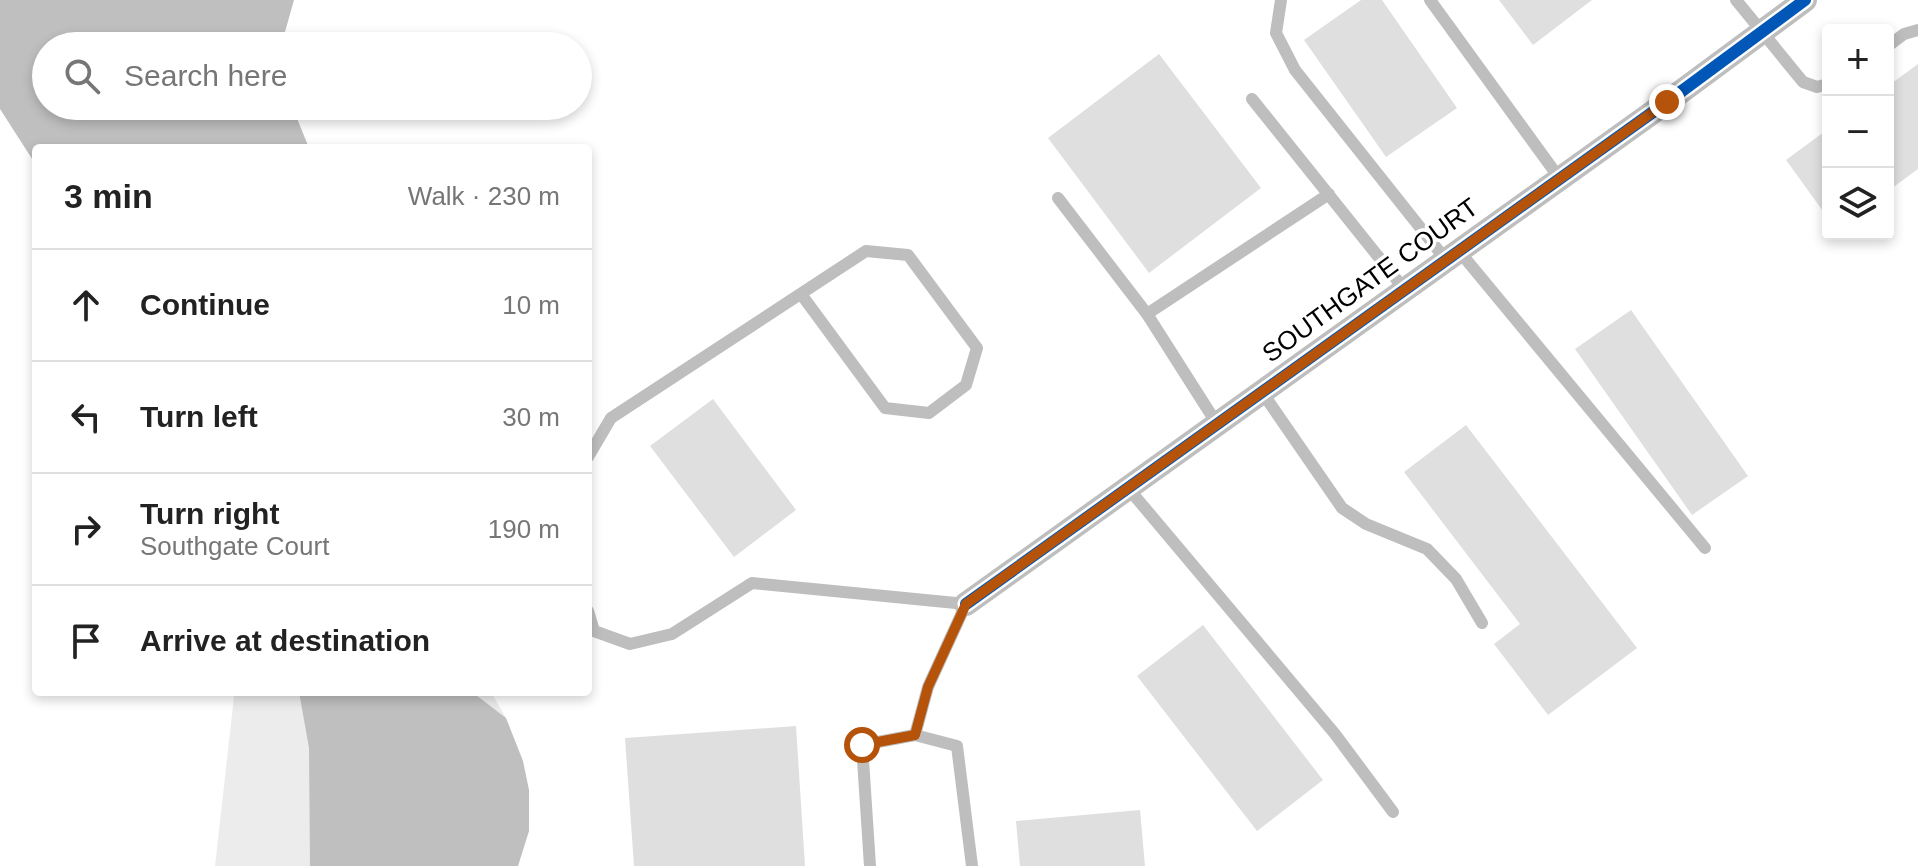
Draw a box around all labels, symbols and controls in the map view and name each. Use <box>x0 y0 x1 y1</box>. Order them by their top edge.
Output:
map controls <box>1822 24 1894 240</box>
button: + <box>1822 24 1894 96</box>
search box <box>32 32 592 120</box>
icon: search <box>60 54 104 98</box>
text: Search here <box>124 59 287 92</box>
route end <box>1649 84 1685 120</box>
button: − <box>1822 96 1894 168</box>
button: layers <box>1822 168 1894 240</box>
text: 3 min <box>64 177 153 215</box>
text: Walk · 230 m <box>408 181 560 211</box>
street label: SOUTHGATE COURT <box>1256 192 1484 368</box>
icon: ahead <box>64 283 108 327</box>
text: Continue <box>140 288 270 321</box>
text: 10 m <box>502 290 560 320</box>
icon: left <box>64 395 108 439</box>
text: Turn left <box>140 400 258 433</box>
text: 30 m <box>502 402 560 432</box>
text: Turn right <box>140 497 279 530</box>
icon: right <box>64 507 108 551</box>
text: 190 m <box>488 514 560 544</box>
text: Southgate Court <box>140 531 329 561</box>
icon: arrive <box>64 619 108 663</box>
text: Arrive at destination <box>140 624 430 657</box>
route start <box>844 727 880 763</box>

